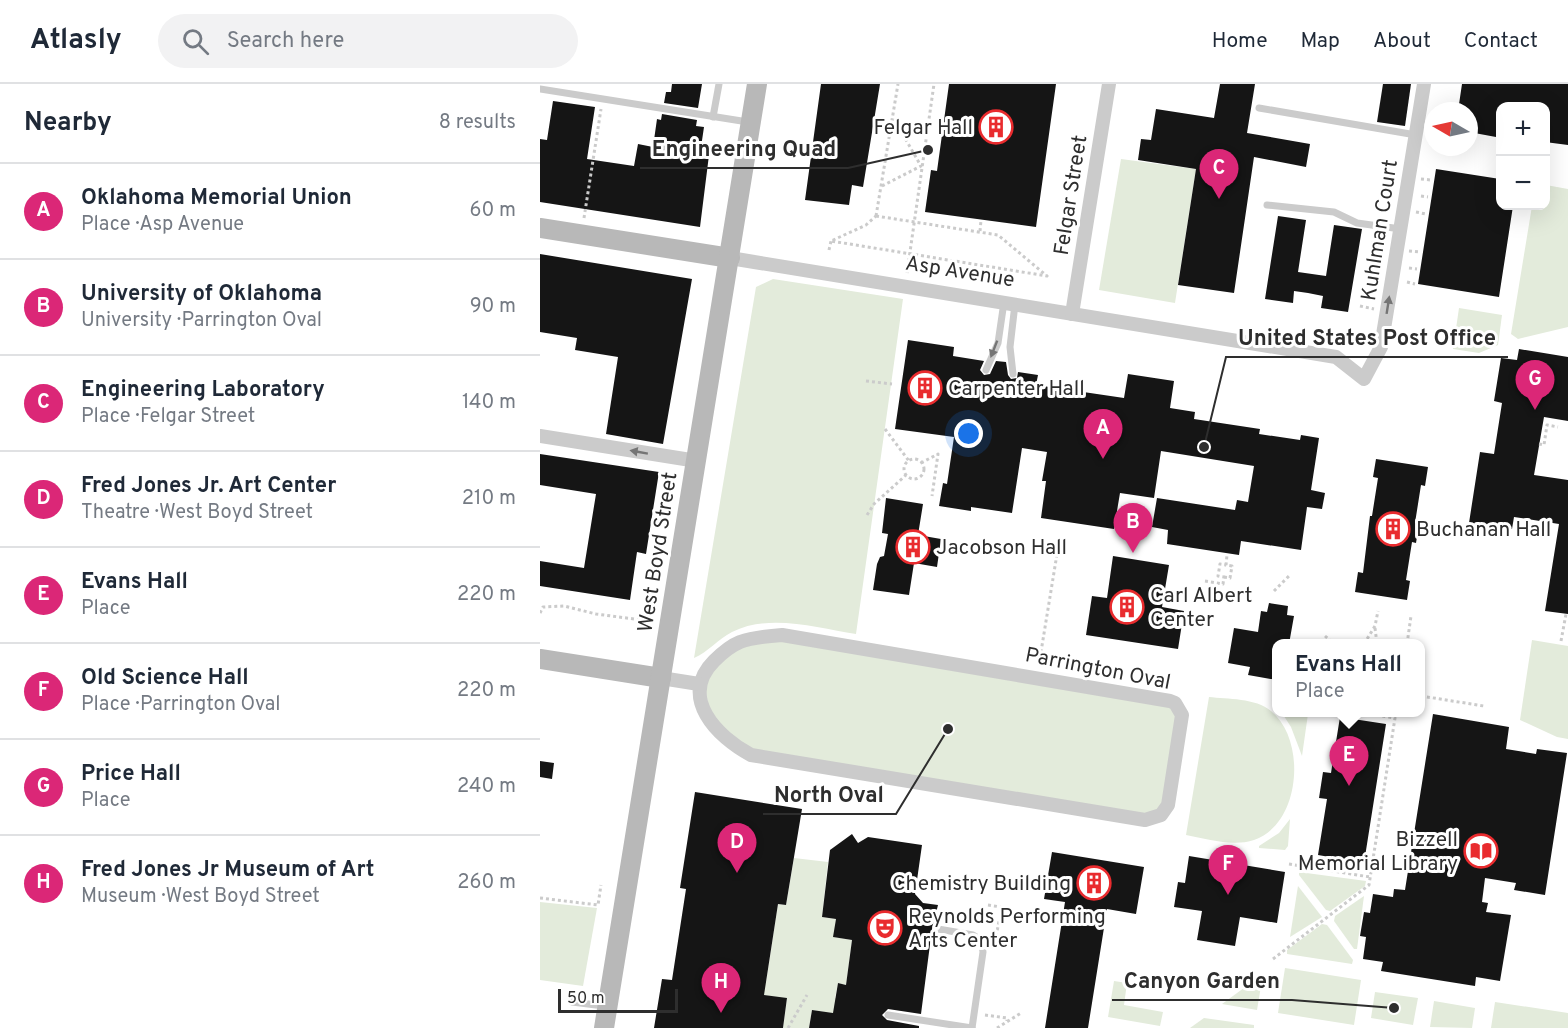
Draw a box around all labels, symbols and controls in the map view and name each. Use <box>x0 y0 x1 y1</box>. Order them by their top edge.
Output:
search box <box>158 14 578 68</box>
text: Atlasly <box>30 23 122 59</box>
icon: search <box>179 25 212 58</box>
text: Search here <box>227 28 344 55</box>
text: Home <box>1212 28 1268 55</box>
text: Map <box>1301 28 1340 55</box>
text: About <box>1373 28 1431 55</box>
text: Contact <box>1464 28 1538 55</box>
north arrow <box>1424 102 1478 156</box>
map controls <box>1496 102 1550 210</box>
button: + <box>1496 102 1550 156</box>
text: Nearby <box>24 107 112 140</box>
building icon: Felgar Hall <box>978 109 1014 145</box>
text: 8 results <box>439 110 516 136</box>
place label: Felgar Hall <box>874 115 973 142</box>
callout: Engineering Quad <box>640 128 848 168</box>
street label: Felgar Street <box>1049 133 1094 257</box>
text: Engineering Quad <box>652 137 836 164</box>
pin: C <box>1200 150 1238 199</box>
button: − <box>1496 156 1550 210</box>
street label: Kuhlman Court <box>1356 158 1405 303</box>
text: Oklahoma Memorial Union <box>81 185 352 212</box>
text: A <box>36 198 51 224</box>
text: 60 m <box>470 198 516 224</box>
text: Place · Asp Avenue <box>81 212 244 238</box>
street label: Asp Avenue <box>903 251 1016 294</box>
text: University of Oklahoma <box>81 281 322 308</box>
text: B <box>37 294 50 320</box>
text: 90 m <box>470 294 516 320</box>
one-way arrow <box>1384 295 1393 314</box>
text: University · Parrington Oval <box>81 308 322 334</box>
callout: United States Post Office <box>1226 317 1508 357</box>
text: United States Post Office <box>1238 326 1496 353</box>
one-way arrow <box>989 340 999 358</box>
pin: G <box>1516 360 1554 410</box>
building icon: Carpenter Hall <box>907 370 943 406</box>
place label: Carpenter Hall <box>948 376 1085 403</box>
text: Engineering Laboratory <box>81 377 325 404</box>
text: C <box>37 390 50 416</box>
text: 140 m <box>462 390 516 416</box>
text: Place · Felgar Street <box>81 404 255 430</box>
pin: A <box>1084 410 1122 459</box>
your location <box>954 419 983 448</box>
one-way arrow <box>629 447 648 456</box>
street label: West Boyd Street <box>632 470 684 634</box>
text: Fred Jones Jr. Art Center <box>81 473 336 500</box>
text: D <box>36 486 51 512</box>
text: 210 m <box>462 486 516 512</box>
text: Theatre · West Boyd Street <box>81 500 313 526</box>
pin: B <box>1114 504 1152 553</box>
building icon: Buchanan Hall <box>1375 511 1411 547</box>
place label: Buchanan Hall <box>1416 517 1551 544</box>
building icon: Jacobson Hall <box>895 529 931 565</box>
place label: Jacobson Hall <box>936 535 1067 562</box>
text: Evans Hall <box>81 569 188 596</box>
text: E <box>37 582 50 608</box>
text: 220 m <box>457 582 516 608</box>
place label: Carl Albert Center <box>1150 583 1252 634</box>
building icon: Carl Albert Center <box>1109 589 1145 625</box>
text: Place <box>81 596 131 622</box>
popup <box>1272 639 1425 717</box>
street label: Parrington Oval <box>1023 642 1173 697</box>
text: Evans Hall <box>1295 652 1402 679</box>
text: Old Science Hall <box>81 665 249 692</box>
text: F <box>38 678 49 704</box>
text: 220 m <box>457 678 516 704</box>
text: Place <box>1295 679 1345 705</box>
text: Place · Parrington Oval <box>81 692 281 718</box>
pin: E <box>1330 736 1368 786</box>
text: Price Hall <box>81 761 181 788</box>
text: G <box>37 774 50 800</box>
text: 240 m <box>457 774 516 800</box>
callout: North Oval <box>763 774 896 814</box>
text: North Oval <box>774 783 884 810</box>
text: Place <box>81 788 131 814</box>
pin: D <box>718 824 756 873</box>
place label: Bizzell Memorial Library <box>1298 827 1458 878</box>
library icon: Bizzell Memorial Library <box>1463 833 1499 869</box>
pin: F <box>1208 846 1248 895</box>
text: Fred Jones Jr Museum of Art <box>81 857 374 884</box>
building icon: Chemistry Building <box>1076 865 1112 901</box>
text: H <box>36 870 51 896</box>
text: 260 m <box>457 870 516 896</box>
place label: Chemistry Building <box>892 871 1071 898</box>
text: Museum · West Boyd Street <box>81 884 320 910</box>
place label: Reynolds Performing Arts Center <box>908 904 1106 955</box>
theatre icon: Reynolds Performing Arts Center <box>867 910 903 946</box>
callout: Canyon Garden <box>1112 960 1292 1000</box>
pin: H <box>702 964 741 1013</box>
text: Canyon Garden <box>1124 969 1280 996</box>
scale bar <box>558 986 678 1014</box>
text: 50 m <box>567 989 605 1009</box>

